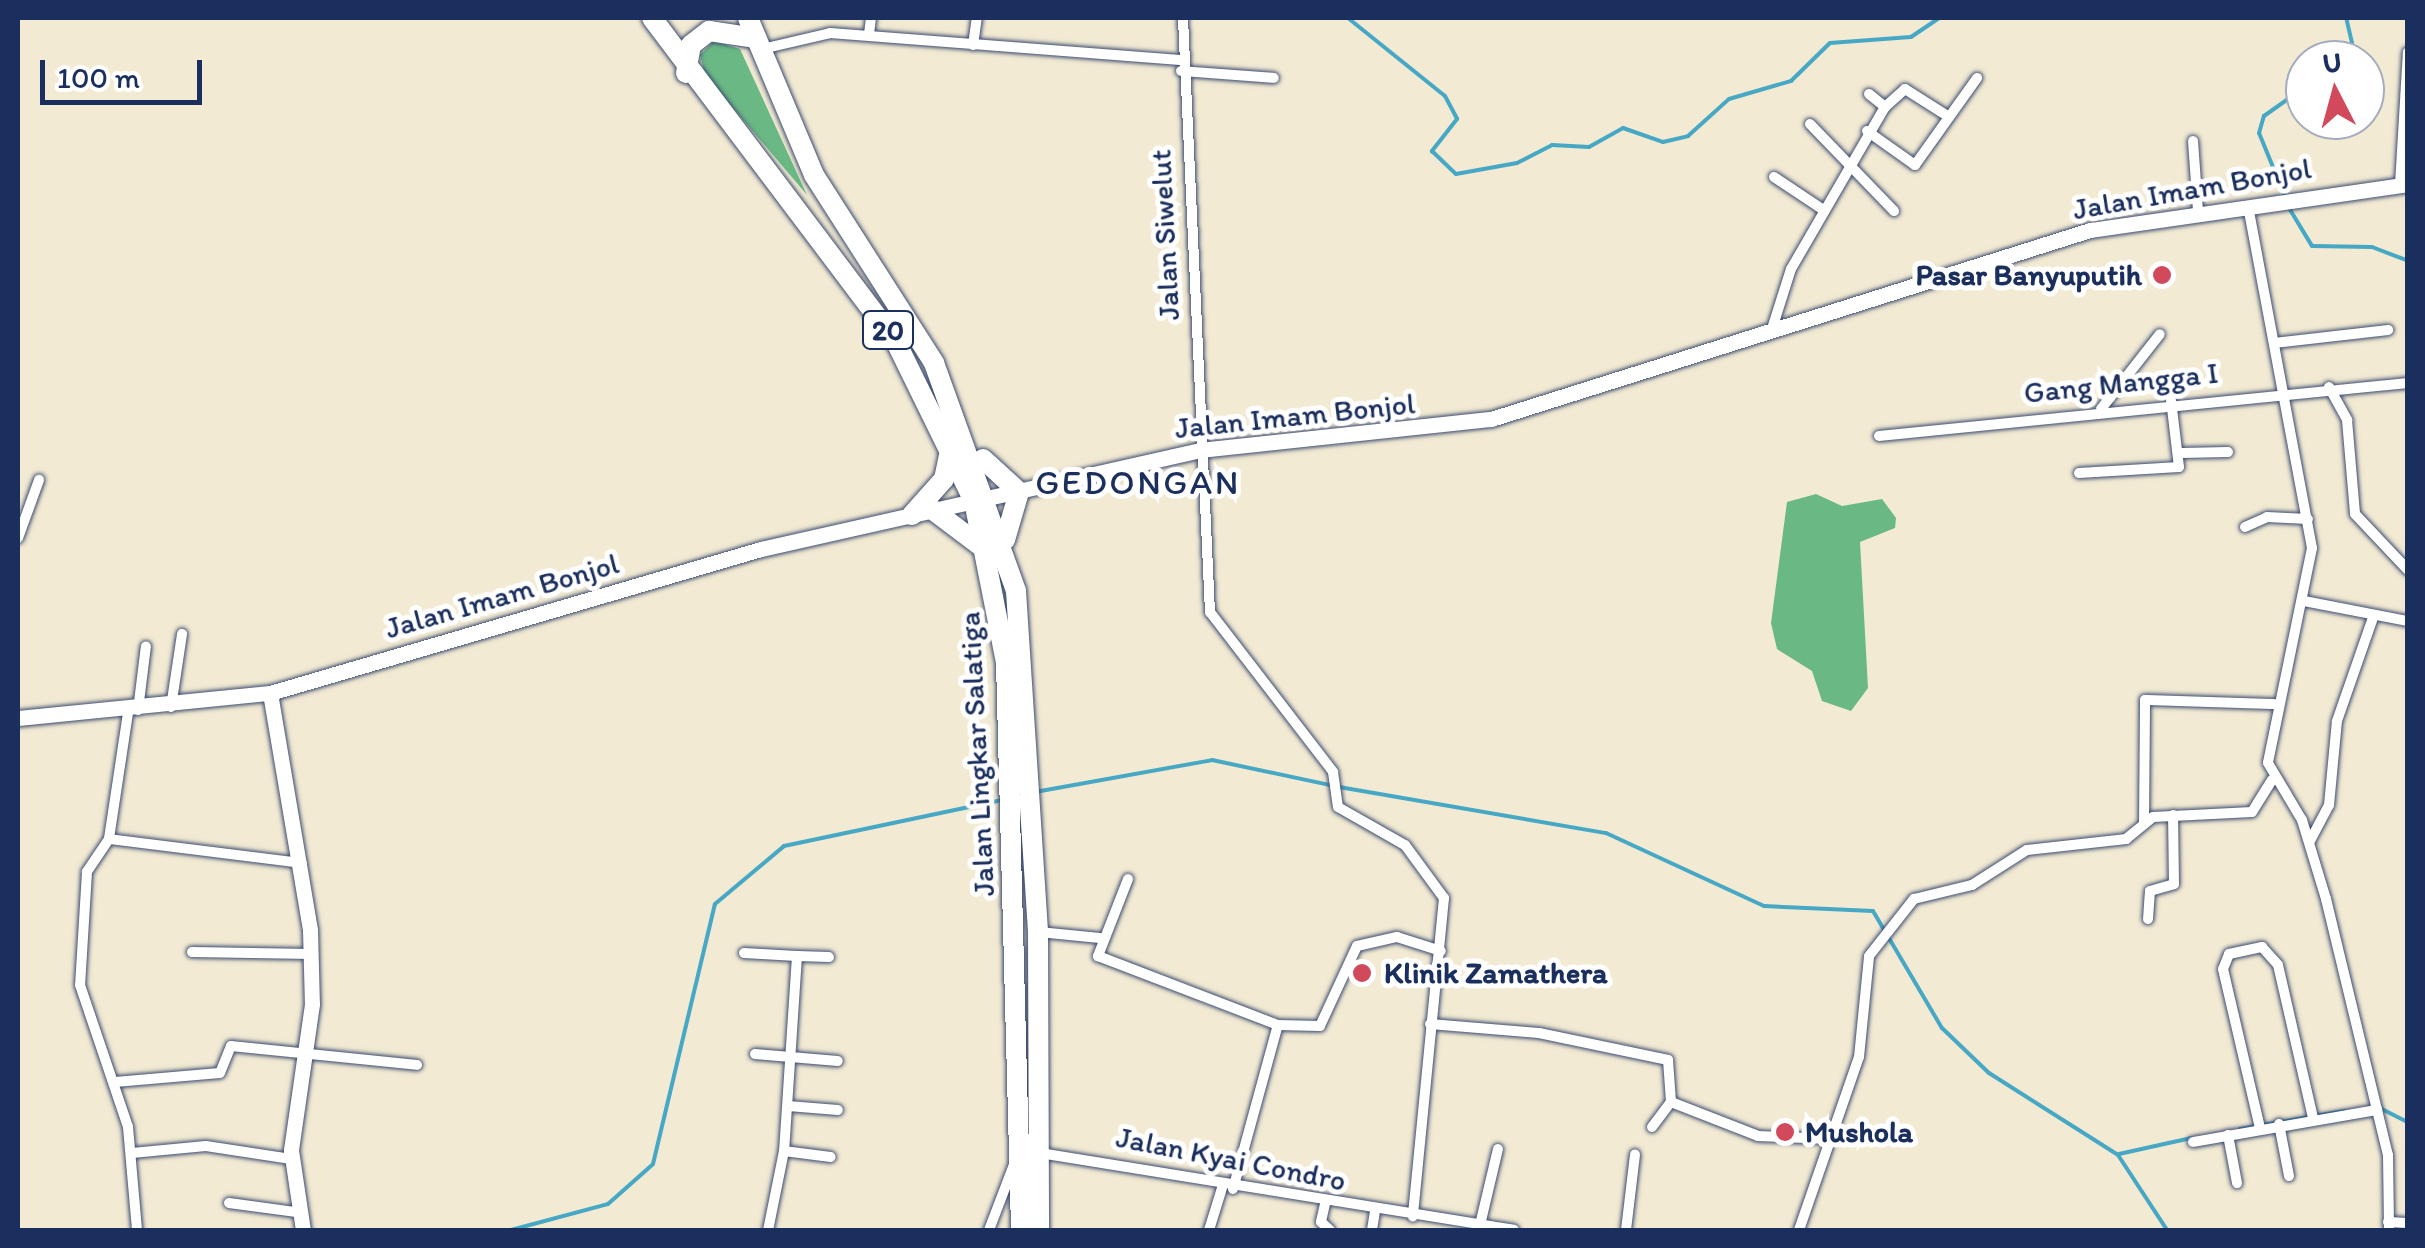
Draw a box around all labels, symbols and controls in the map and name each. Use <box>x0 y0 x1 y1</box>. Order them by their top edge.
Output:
scale bar <box>45 40 208 102</box>
north arrow <box>2285 40 2385 140</box>
text: U <box>2321 44 2343 80</box>
text: 100 m <box>57 59 140 96</box>
street label: Jalan Siwelut <box>1143 149 1187 321</box>
street label: Jalan Imam Bonjol <box>2070 150 2314 228</box>
place label: Pasar Banyuputih <box>1915 257 2142 293</box>
marker: Pasar Banyuputih <box>2151 264 2173 286</box>
road number: 20 <box>860 307 916 353</box>
street label: Gang Mangga I <box>2022 355 2220 411</box>
street label: Jalan Imam Bonjol <box>1173 385 1417 447</box>
district label: GEDONGAN <box>1036 461 1240 503</box>
street label: Jalan Imam Bonjol <box>381 545 623 647</box>
street label: Jalan Lingkar Salatiga <box>952 611 1002 897</box>
place label: Klinik Zamathera <box>1384 955 1607 991</box>
marker: Klinik Zamathera <box>1349 960 1375 986</box>
place label: Mushola <box>1805 1114 1913 1150</box>
street label: Jalan Kyai Condro <box>1113 1119 1349 1199</box>
marker: Mushola <box>1774 1121 1796 1143</box>

